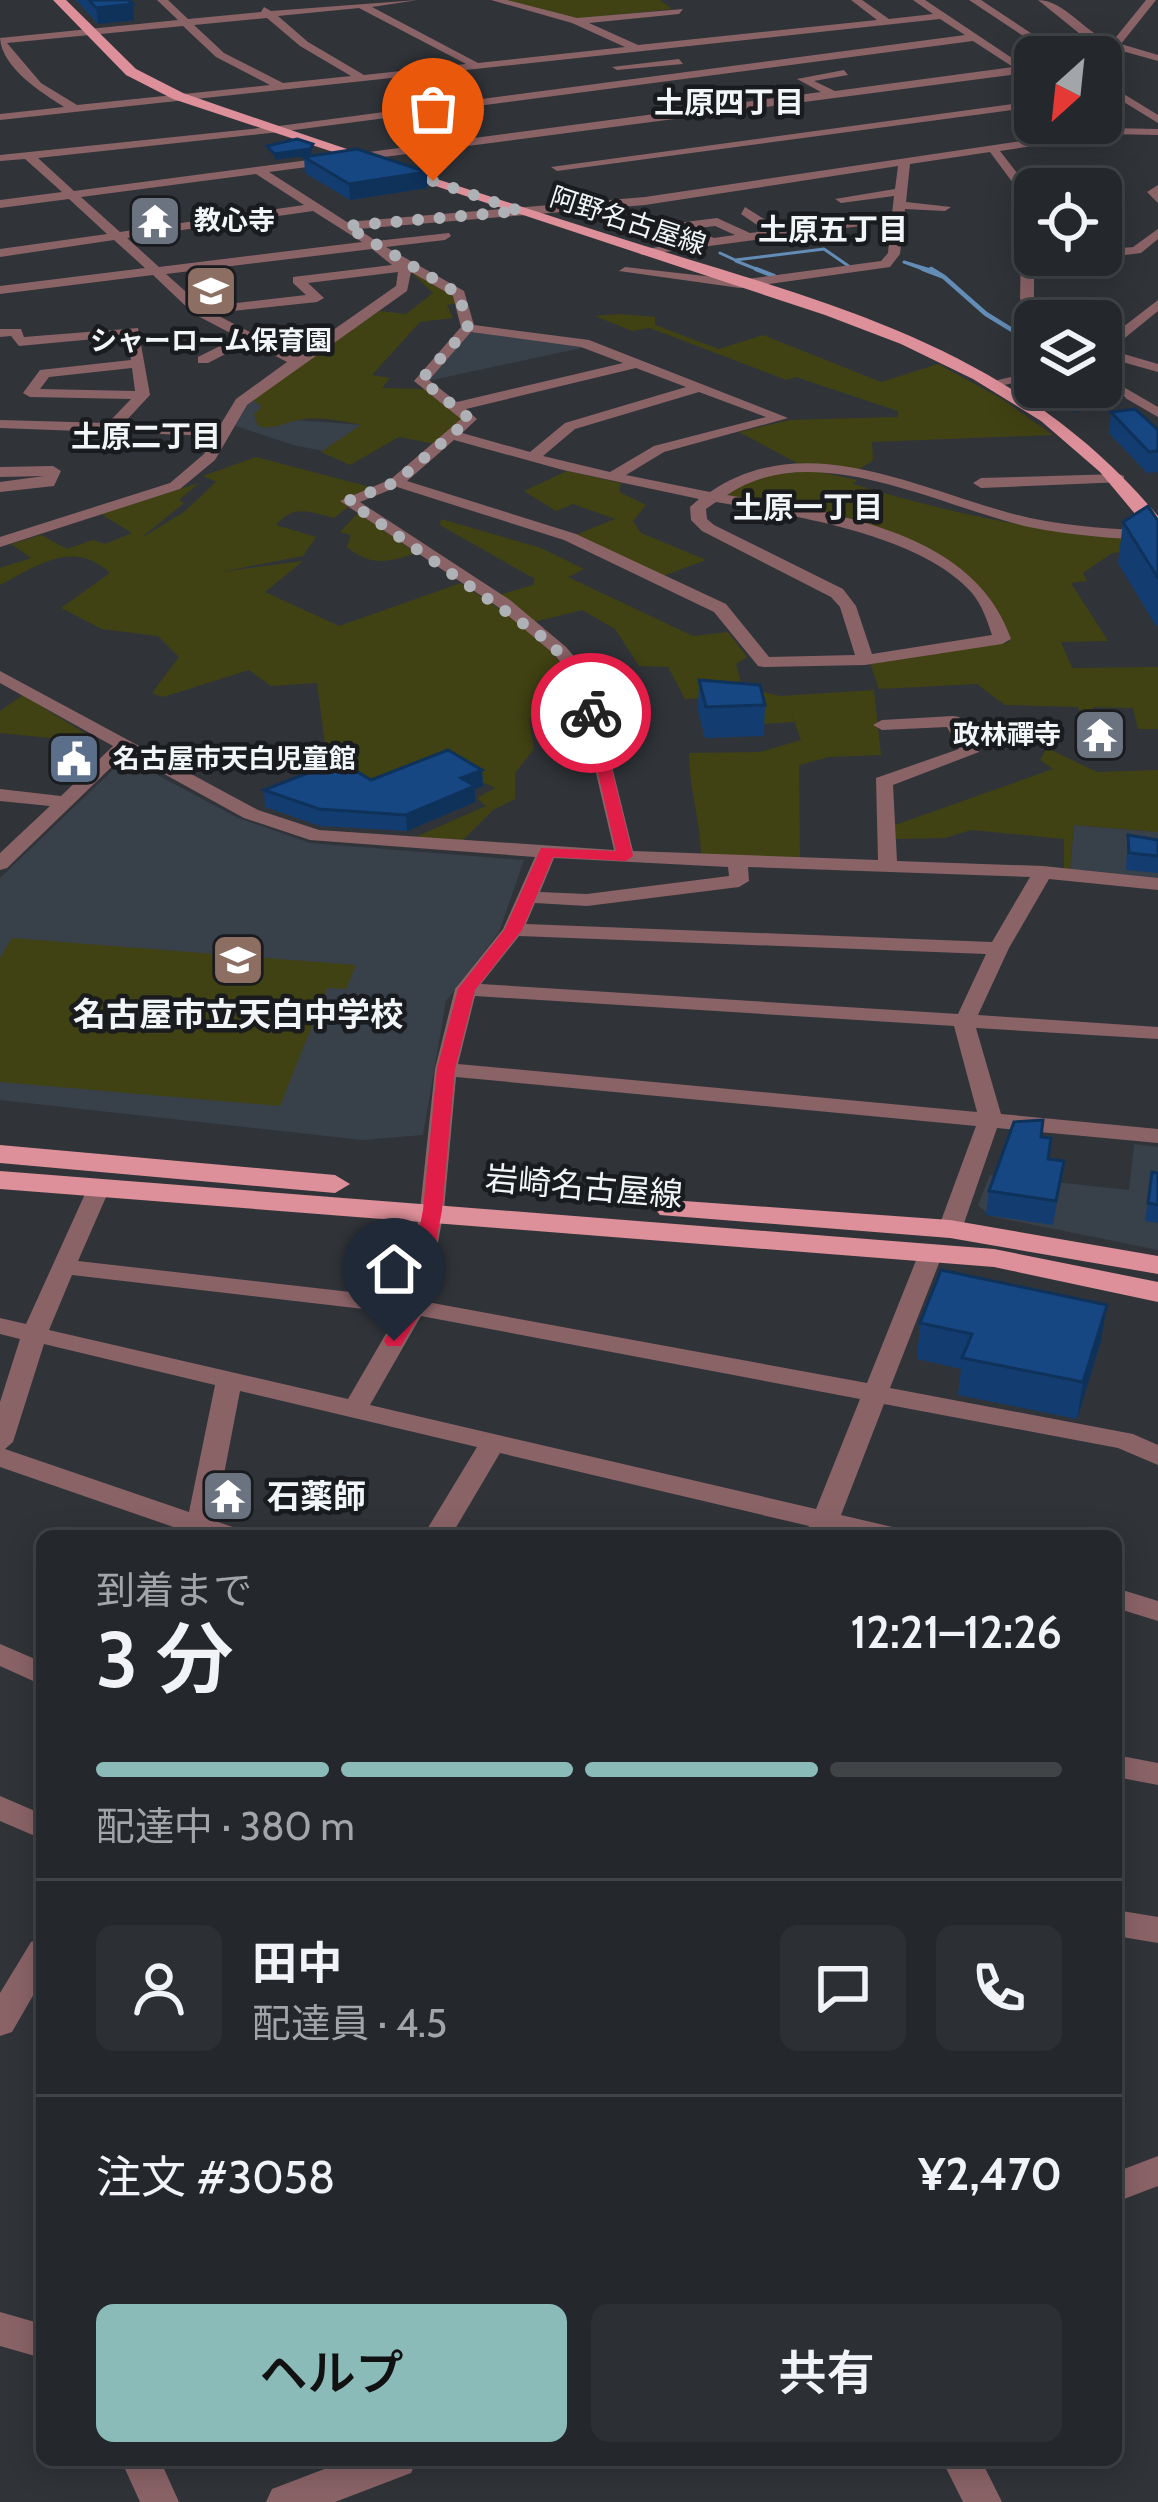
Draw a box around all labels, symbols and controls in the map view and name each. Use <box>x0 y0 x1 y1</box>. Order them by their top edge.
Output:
north arrow <box>1014 36 1122 144</box>
map controls <box>1014 36 1122 408</box>
pin <box>382 58 484 181</box>
icon: bag <box>400 76 466 142</box>
district label: 土原四丁目 <box>654 84 804 121</box>
button: locate <box>1014 168 1122 276</box>
street label: 阿野名古屋線 <box>546 180 710 261</box>
temple icon: 教心寺 <box>127 193 183 249</box>
place label: 教心寺 <box>194 204 275 237</box>
district label: 土原五丁目 <box>758 211 908 248</box>
school or university icon: シャーローム保育園 <box>183 263 239 319</box>
button: layers <box>1014 300 1122 408</box>
place label: シャーローム保育園 <box>90 324 332 357</box>
district label: 土原二丁目 <box>71 418 221 455</box>
district label: 土原一丁目 <box>733 489 883 526</box>
courier <box>531 653 651 773</box>
icon: bike <box>558 680 624 746</box>
temple icon: 政林禪寺 <box>1072 707 1128 763</box>
place label: 政林禪寺 <box>953 718 1061 751</box>
public building icon: 名古屋市天白児童館 <box>46 731 102 787</box>
place label: 名古屋市天白児童館 <box>113 742 356 775</box>
school or university icon: 名古屋市立天白中学校 <box>210 932 266 988</box>
place label: 名古屋市立天白中学校 <box>73 994 403 1034</box>
street label: 岩崎名古屋線 <box>484 1157 684 1215</box>
pin <box>343 1218 445 1341</box>
icon: home <box>361 1236 427 1302</box>
temple icon: 石薬師 <box>200 1468 256 1524</box>
place label: 石薬師 <box>267 1476 366 1516</box>
text: 到着まで <box>96 1566 252 1614</box>
text: 12:21–12:26 <box>850 1605 1062 1659</box>
text: 3 分 <box>96 1612 234 1707</box>
text: 配達中 · 380 m <box>96 1802 355 1850</box>
button: person <box>96 1925 222 2051</box>
button: chat <box>780 1925 906 2051</box>
button: phone <box>936 1925 1062 2051</box>
text: 田中 <box>252 1936 342 1990</box>
text: 配達員 · 4.5 <box>252 1999 447 2047</box>
text: ¥2,470 <box>918 2147 1062 2201</box>
text: 注文 #3058 <box>96 2150 335 2204</box>
button: ヘルプ <box>96 2304 567 2442</box>
button: 共有 <box>591 2304 1062 2442</box>

